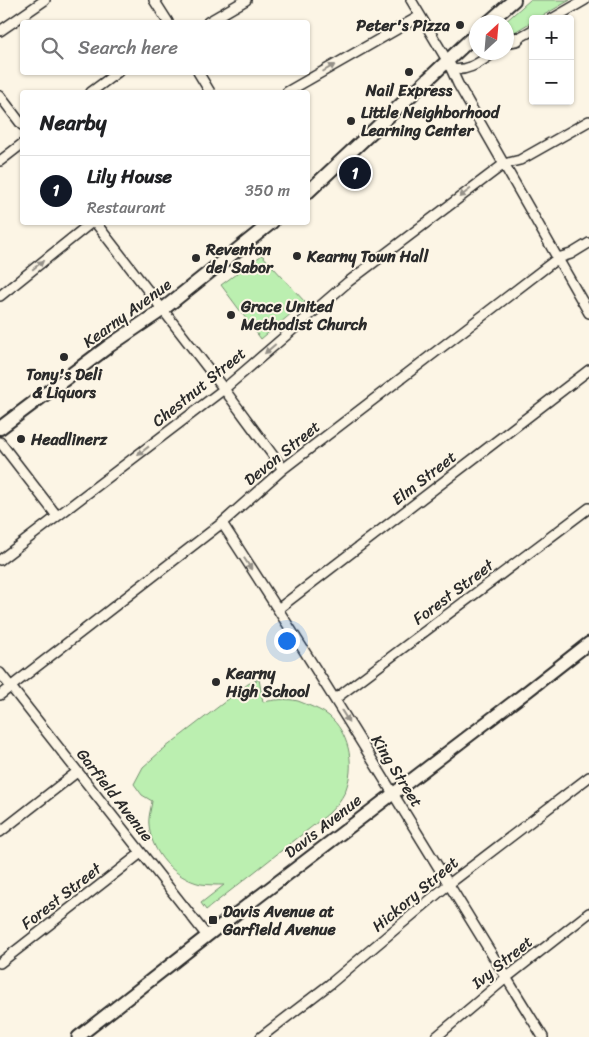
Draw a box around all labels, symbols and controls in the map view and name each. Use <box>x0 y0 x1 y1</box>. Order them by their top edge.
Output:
place label: Peter's Pizza <box>356 11 450 40</box>
north arrow <box>469 15 514 60</box>
map controls <box>529 15 574 105</box>
button: + <box>529 15 574 60</box>
marker: Peter's Pizza <box>454 19 466 31</box>
search box <box>20 20 310 75</box>
text: Search here <box>78 31 178 64</box>
icon: search <box>38 34 66 62</box>
button: − <box>529 60 574 105</box>
one-way arrow <box>323 64 336 73</box>
marker: Nail Express <box>403 66 415 78</box>
place label: Nail Express <box>365 76 453 105</box>
place label: Little Neighborhood Learning Center <box>361 98 501 145</box>
text: Nearby <box>40 104 106 142</box>
marker: Little Neighborhood Learning Center <box>345 115 357 127</box>
pin: 1 <box>339 154 371 192</box>
text: Lily House <box>87 160 172 193</box>
text: 1 <box>53 176 59 205</box>
text: 350 m <box>245 176 290 205</box>
one-way arrow <box>459 188 472 199</box>
text: Restaurant <box>87 193 166 222</box>
place label: Reventon del Sabor <box>205 235 274 282</box>
place label: Kearny Town Hall <box>306 242 430 271</box>
marker: Kearny Town Hall <box>291 250 303 262</box>
marker: Reventon del Sabor <box>190 252 202 264</box>
one-way arrow <box>31 260 44 271</box>
street label: Kearny Avenue <box>76 270 178 355</box>
place label: Grace United Methodist Church <box>240 292 368 339</box>
marker: Grace United Methodist Church <box>225 309 237 321</box>
street label: Chestnut Street <box>145 340 253 434</box>
one-way arrow <box>264 344 277 355</box>
marker: Tony's Deli & Liquors <box>58 351 70 363</box>
place label: Tony's Deli & Liquors <box>26 360 104 407</box>
street label: Devon Street <box>237 413 327 493</box>
place label: Headlinerz <box>30 425 108 454</box>
marker: Headlinerz <box>15 433 27 445</box>
street label: Elm Street <box>385 443 463 513</box>
one-way arrow <box>137 445 150 456</box>
street label: Forest Street <box>406 551 501 633</box>
one-way arrow <box>244 557 253 570</box>
your location <box>274 628 300 654</box>
place label: Kearny High School <box>225 659 311 706</box>
marker: Kearny High School <box>210 676 222 688</box>
one-way arrow <box>340 709 349 722</box>
street label: King Street <box>363 729 431 813</box>
street label: Garfield Avenue <box>69 742 161 848</box>
street label: Davis Avenue <box>278 786 368 866</box>
street label: Hickory Street <box>365 849 465 939</box>
street label: Forest Street <box>14 855 108 937</box>
place label: Davis Avenue at Garfield Avenue <box>222 897 337 944</box>
marker: Davis Avenue at Garfield Avenue <box>207 914 219 926</box>
street label: Ivy Street <box>464 928 539 997</box>

